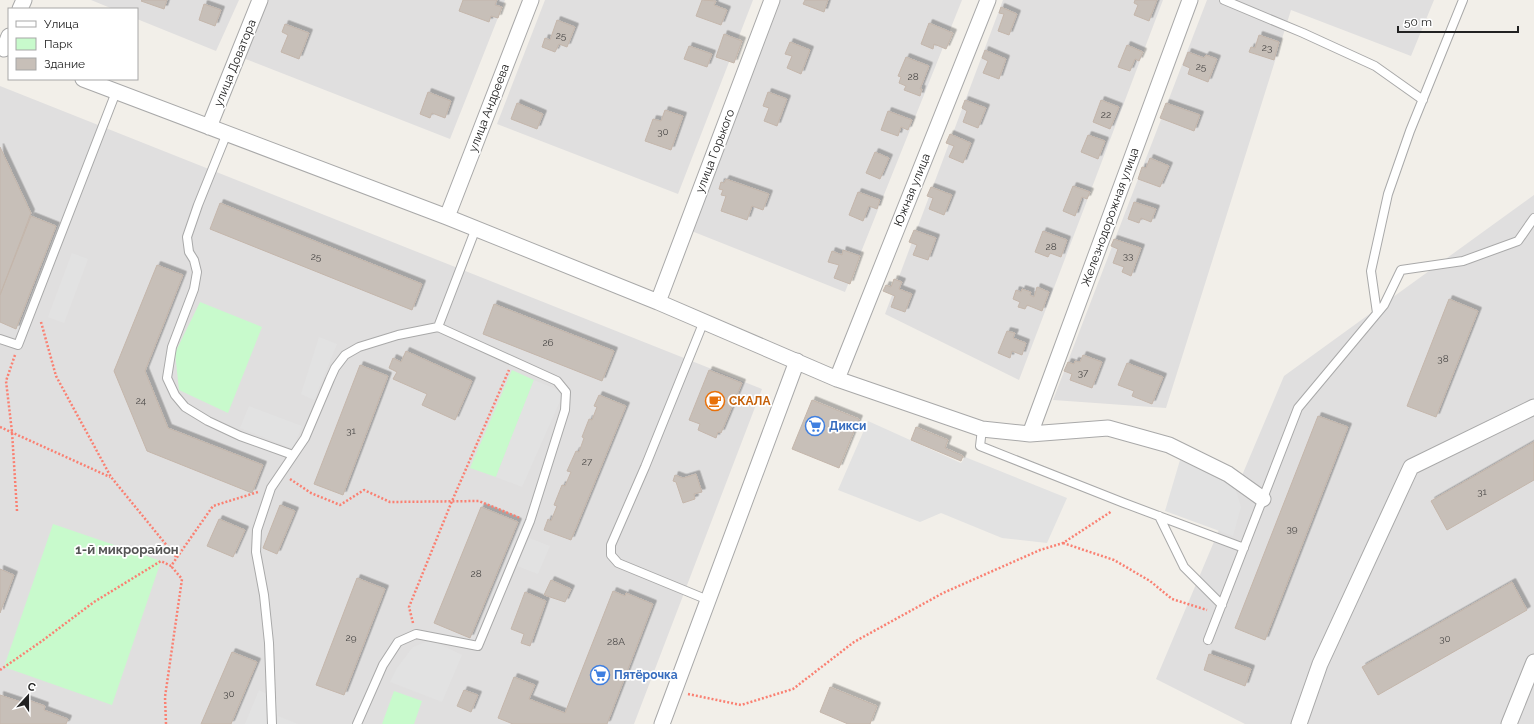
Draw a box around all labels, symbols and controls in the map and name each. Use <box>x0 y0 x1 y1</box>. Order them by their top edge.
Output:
legend <box>8 8 138 80</box>
scale bar <box>1398 8 1518 34</box>
text: 50 m <box>1404 15 1432 29</box>
text: Улица <box>44 17 79 31</box>
street label: улица Доватора <box>211 17 259 109</box>
house number: 25 <box>556 30 567 41</box>
text: Парк <box>44 37 73 51</box>
house number: 23 <box>1262 42 1272 53</box>
text: Здание <box>44 57 85 71</box>
house number: 25 <box>1196 61 1207 72</box>
street label: улица Андреева <box>466 62 512 154</box>
house number: 28 <box>907 71 919 82</box>
street label: улица Горького <box>693 107 737 195</box>
house number: 22 <box>1101 109 1111 120</box>
house number: 30 <box>657 126 669 137</box>
street label: Железнодорожная улица <box>1078 146 1142 288</box>
street label: Южная улица <box>891 151 933 229</box>
house number: 28 <box>1045 241 1057 252</box>
house number: 33 <box>1123 250 1133 261</box>
house number: 25 <box>311 251 322 262</box>
house number: 26 <box>542 337 554 348</box>
house number: 38 <box>1437 353 1449 364</box>
house number: 37 <box>1078 367 1089 378</box>
cafe icon: СКАЛА <box>704 390 726 412</box>
place label: СКАЛА <box>729 394 771 408</box>
house number: 24 <box>136 395 147 406</box>
supermarket icon: Дикси <box>804 415 826 437</box>
place label: Дикси <box>829 419 866 433</box>
house number: 31 <box>346 425 357 436</box>
house number: 27 <box>582 456 593 467</box>
house number: 31 <box>1477 486 1488 497</box>
house number: 39 <box>1286 523 1298 534</box>
district label: 1-й микрорайон <box>75 542 179 557</box>
house number: 28 <box>470 568 482 579</box>
house number: 29 <box>345 632 357 643</box>
house number: 30 <box>1439 633 1451 644</box>
house number: 28А <box>607 636 625 647</box>
supermarket icon: Пятёрочка <box>589 664 611 686</box>
place label: Пятёрочка <box>614 668 678 682</box>
north arrow <box>8 676 48 716</box>
text: С <box>26 680 38 695</box>
house number: 30 <box>223 688 235 699</box>

